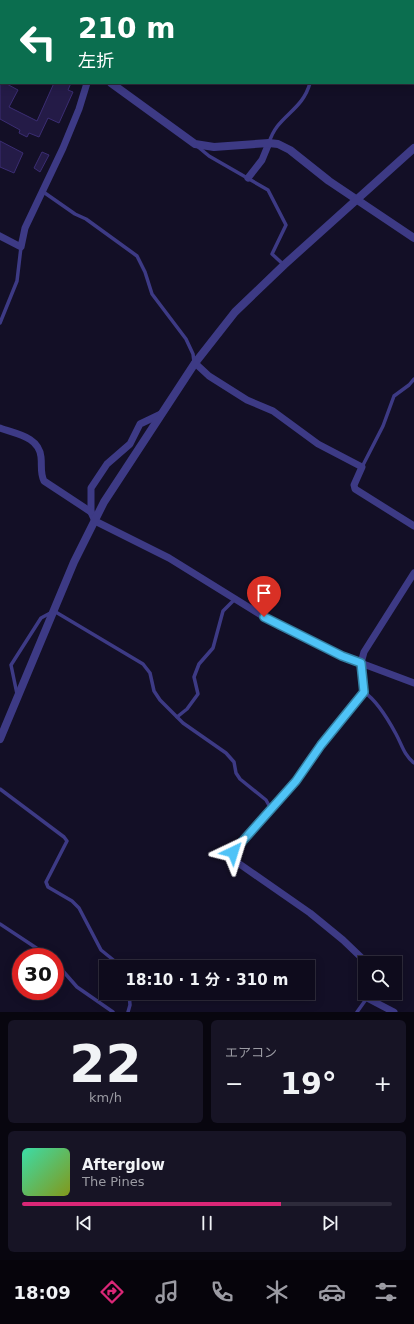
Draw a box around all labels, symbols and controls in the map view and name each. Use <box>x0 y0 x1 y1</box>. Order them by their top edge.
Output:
text: 210 m <box>78 12 175 45</box>
icon: left <box>12 16 64 68</box>
text: 左折 <box>78 50 114 71</box>
pin <box>247 576 281 617</box>
icon: arrive <box>253 582 275 604</box>
position arrow <box>212 831 254 873</box>
speed limit sign: 30 <box>12 948 64 1000</box>
map controls <box>358 956 402 1000</box>
button: search <box>358 956 402 1000</box>
text: 18:10 · 1 分 · 310 m <box>126 971 288 989</box>
text: 22 <box>69 1034 142 1094</box>
text: エアコン <box>225 1045 277 1060</box>
text: 19° <box>280 1066 337 1101</box>
text: − <box>225 1071 243 1096</box>
text: + <box>374 1071 392 1096</box>
text: km/h <box>89 1090 122 1105</box>
text: Afterglow <box>82 1156 165 1174</box>
text: The Pines <box>82 1174 145 1189</box>
icon: previous <box>73 1212 95 1234</box>
icon: pause <box>196 1212 218 1234</box>
icon: next <box>319 1212 341 1234</box>
icon: directions <box>98 1278 126 1306</box>
icon: music <box>153 1278 181 1306</box>
icon: phone <box>208 1278 236 1306</box>
icon: climate <box>263 1278 291 1306</box>
icon: car <box>318 1278 346 1306</box>
icon: filters <box>372 1278 400 1306</box>
text: 18:09 <box>13 1282 71 1303</box>

